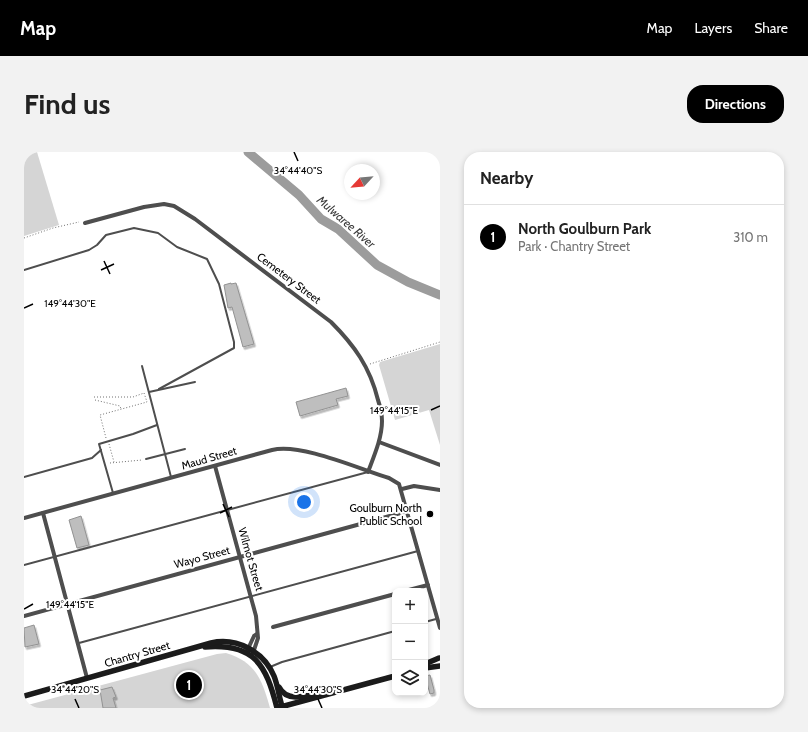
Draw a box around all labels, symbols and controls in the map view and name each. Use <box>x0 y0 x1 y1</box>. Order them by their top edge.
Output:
text: Map <box>20 17 56 40</box>
text: Map <box>647 19 672 37</box>
text: Layers <box>694 19 732 37</box>
text: Share <box>754 19 788 37</box>
button: Directions <box>687 85 784 123</box>
text: Find us <box>24 87 110 121</box>
text: 34°44'40"S <box>274 164 322 177</box>
north arrow <box>344 164 380 200</box>
text: Nearby <box>480 168 533 188</box>
water label: Mulwaree River <box>313 191 380 252</box>
text: North Goulburn Park <box>518 220 651 238</box>
text: 1 <box>491 229 495 245</box>
text: 310 m <box>733 229 768 245</box>
text: Park · Chantry Street <box>518 238 630 254</box>
street label: Cemetery Street <box>254 249 324 307</box>
text: 149°44'30"E <box>44 297 96 310</box>
text: 149°44'15"E <box>370 404 418 417</box>
street label: Maud Street <box>180 443 238 473</box>
your location <box>294 492 314 512</box>
place label: Goulburn North Public School <box>349 501 422 528</box>
marker: Goulburn North Public School <box>425 509 435 519</box>
street label: Wilmot Street <box>235 526 267 593</box>
street label: Wayo Street <box>173 543 232 571</box>
map controls <box>392 588 428 696</box>
button: + <box>392 588 428 624</box>
text: 149°44'15"E <box>46 598 94 611</box>
button: − <box>392 624 428 660</box>
street label: Chantry Street <box>103 638 172 670</box>
button: layers <box>392 660 428 696</box>
pin: 1 <box>176 670 202 700</box>
text: 34°44'20"S <box>51 683 99 696</box>
text: 34°44'30"S <box>294 683 342 696</box>

